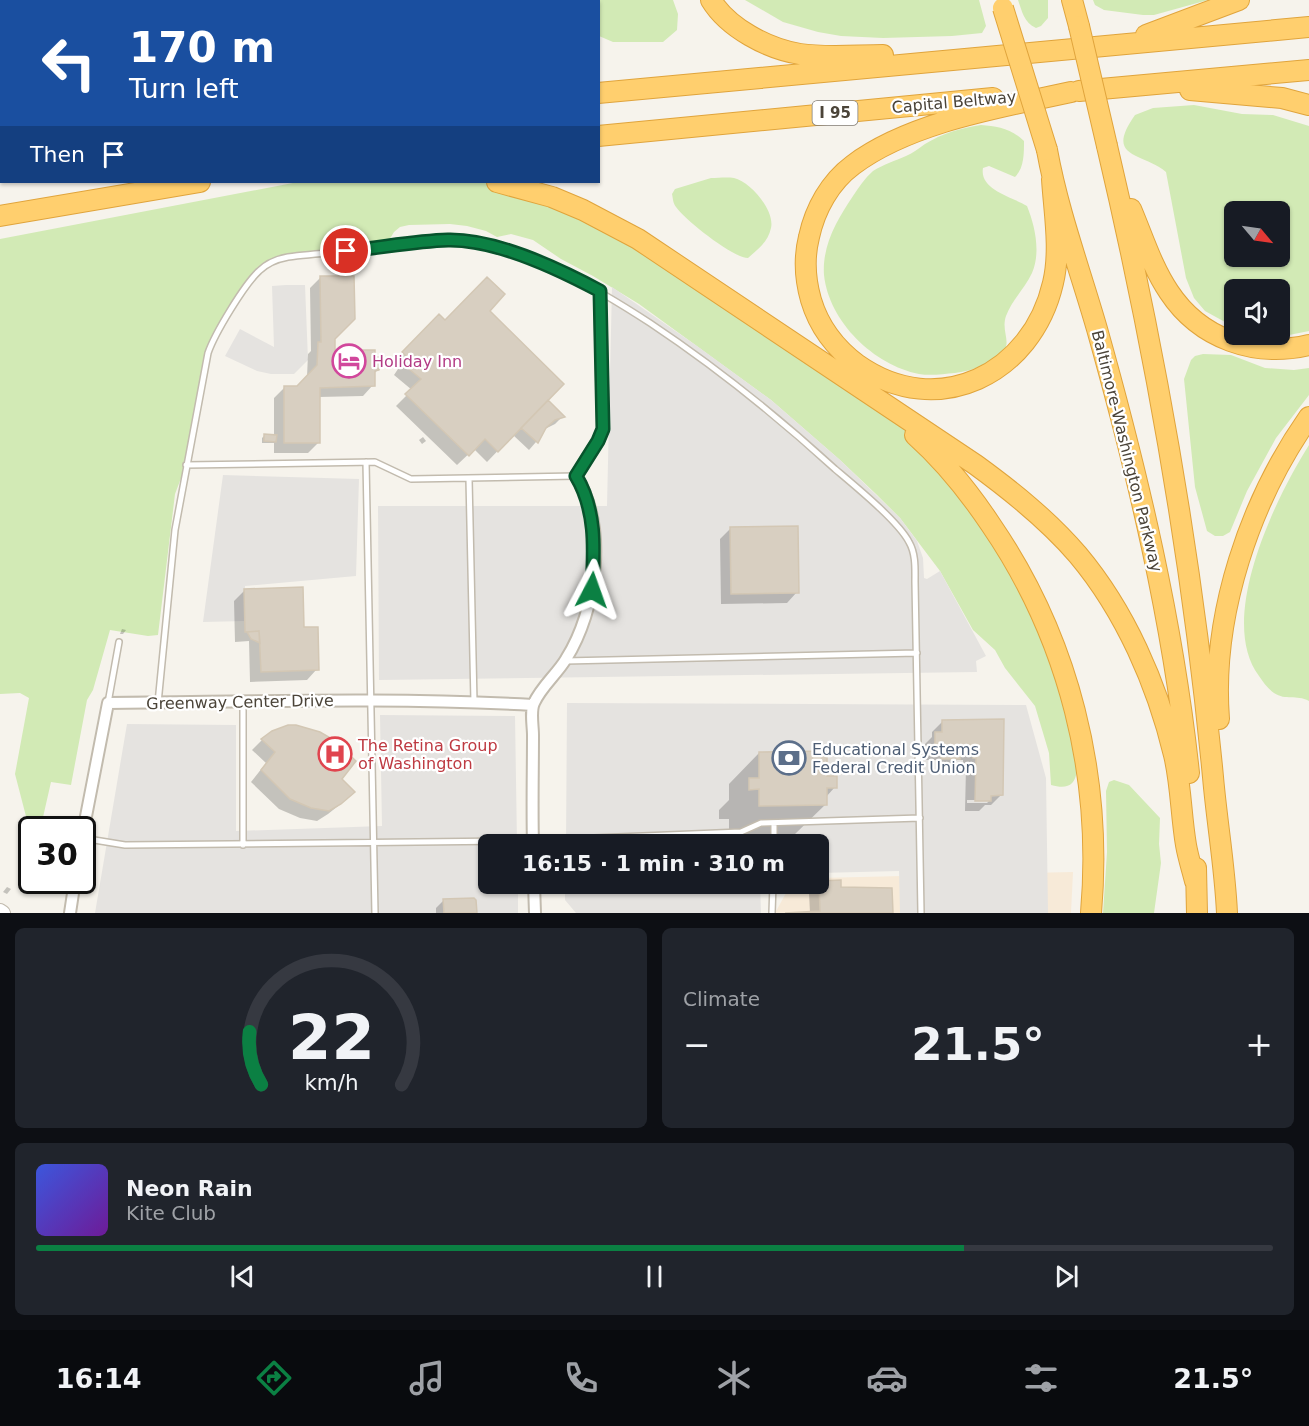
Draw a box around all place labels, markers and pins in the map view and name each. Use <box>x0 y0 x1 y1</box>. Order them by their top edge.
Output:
pin <box>320 225 371 276</box>
hotel icon: Holiday Inn <box>331 343 367 379</box>
place label: Holiday Inn <box>372 352 462 371</box>
hospital icon: The Retina Group of Washington <box>317 736 353 772</box>
place label: The Retina Group of Washington <box>357 736 498 773</box>
bank icon: Educational Systems Federal Credit Union <box>771 740 807 776</box>
place label: Educational Systems Federal Credit Union <box>812 740 979 777</box>

